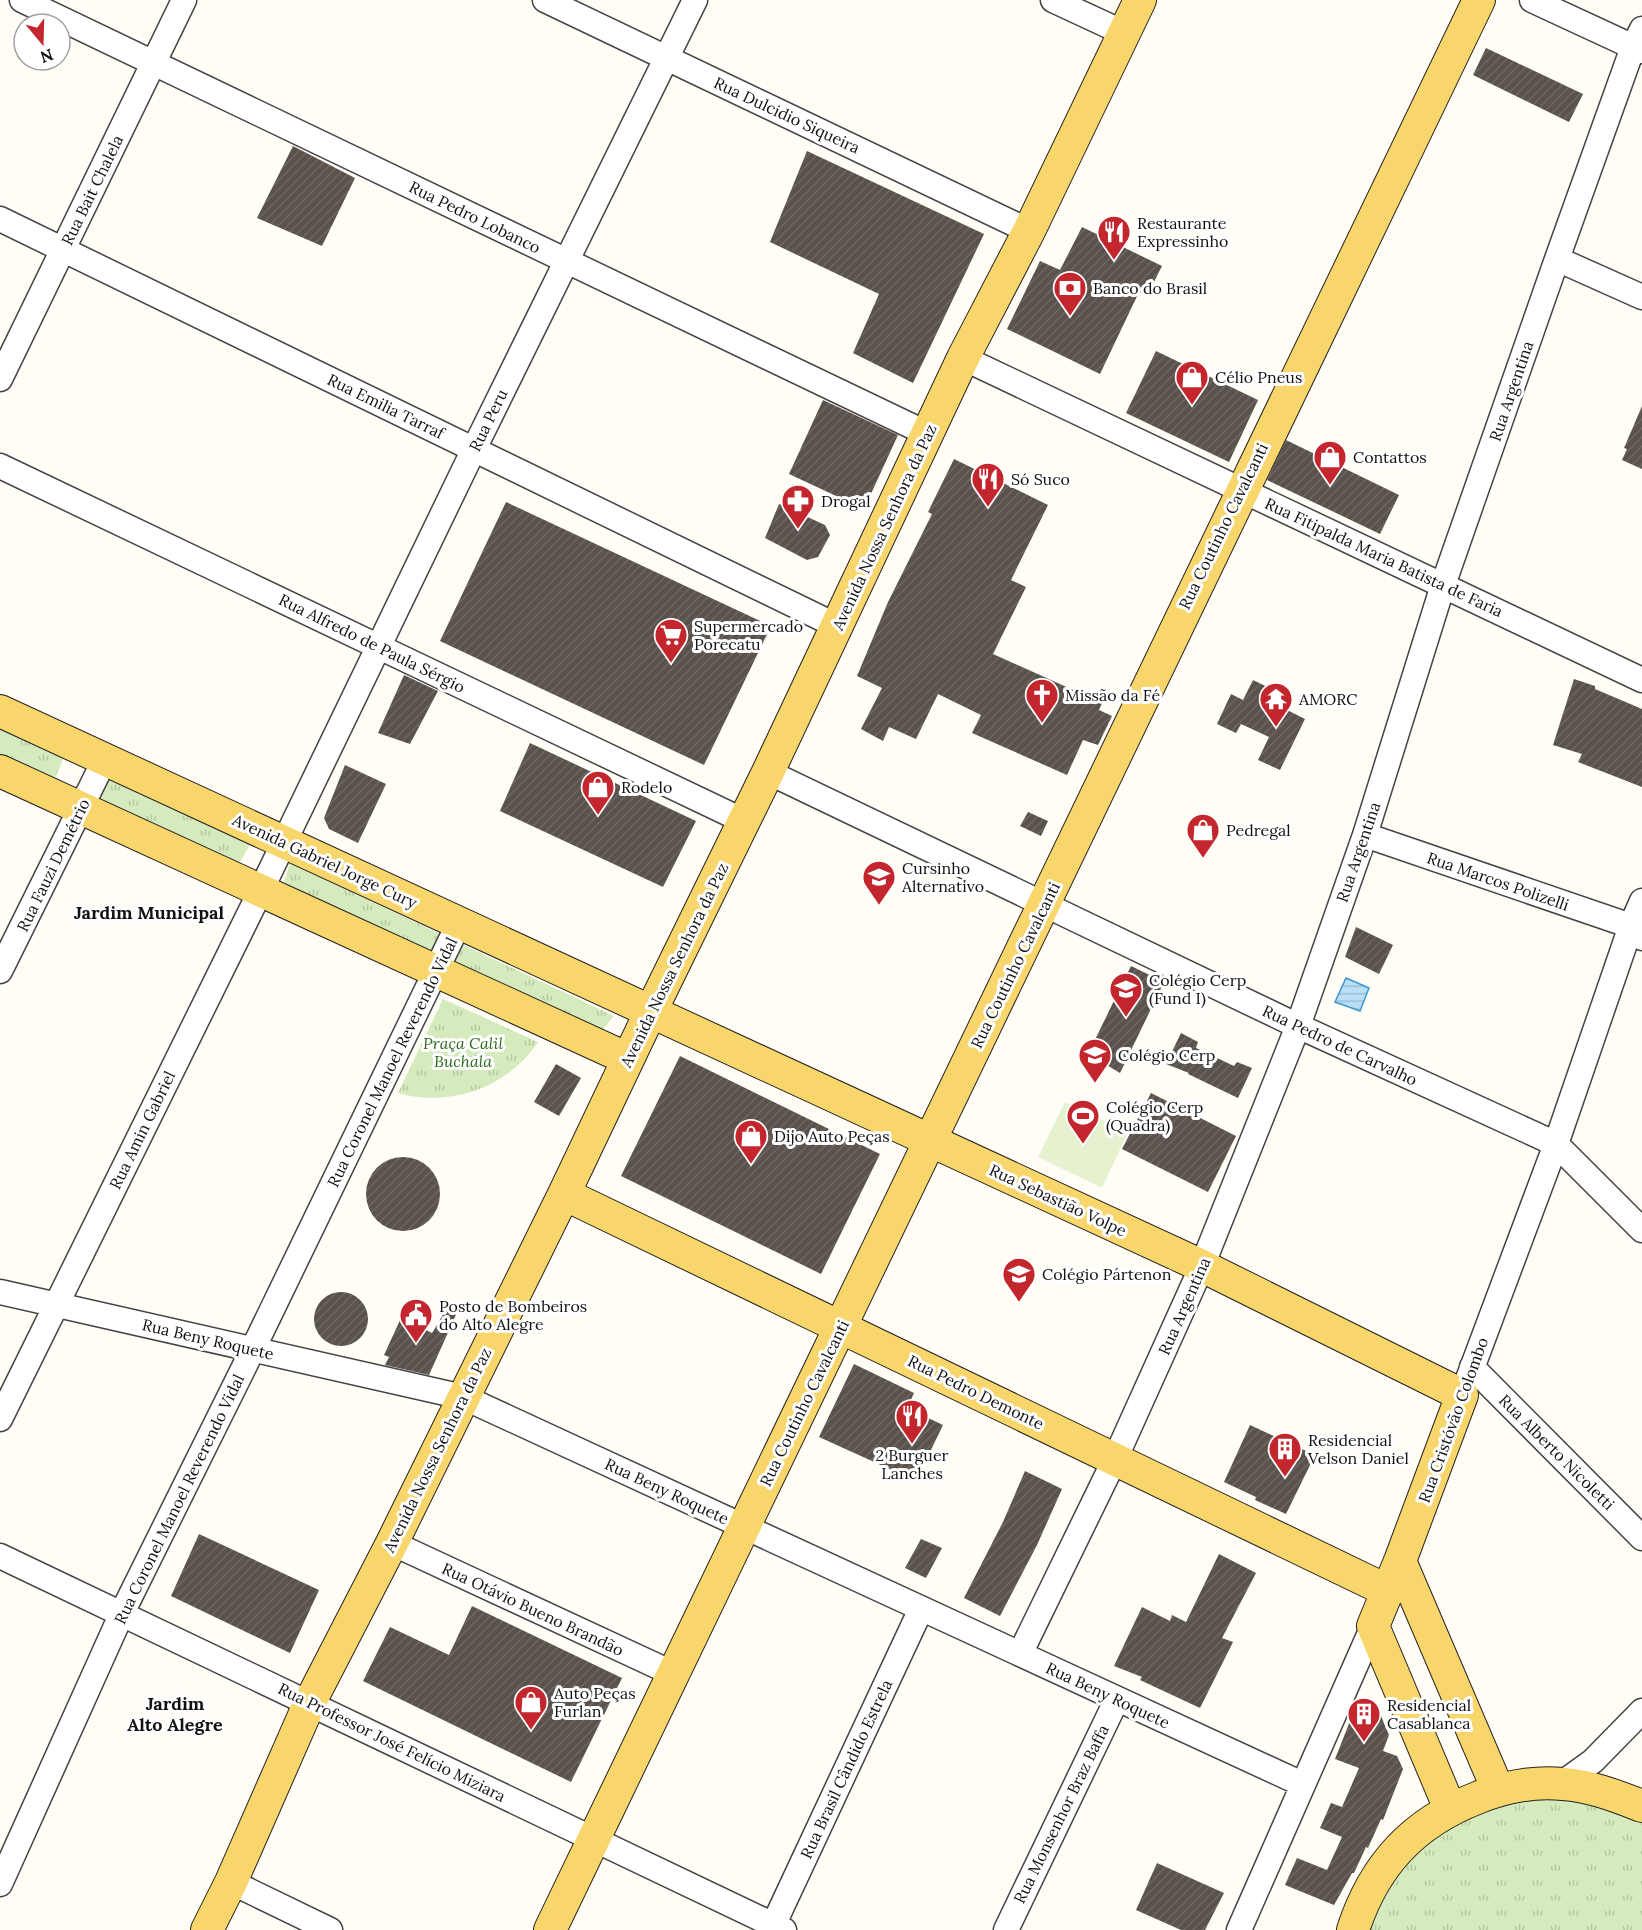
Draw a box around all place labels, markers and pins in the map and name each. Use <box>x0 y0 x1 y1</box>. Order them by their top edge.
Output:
place label: Restaurante Expressinho <box>1137 213 1228 251</box>
restaurant icon: Restaurante Expressinho <box>1096 214 1132 261</box>
bank icon: Banco do Brasil <box>1052 270 1088 317</box>
place label: Banco do Brasil <box>1093 278 1207 298</box>
shop icon: Célio Pneus <box>1174 359 1210 406</box>
place label: Célio Pneus <box>1215 367 1302 387</box>
shop icon: Contattos <box>1312 439 1348 486</box>
place label: Contattos <box>1353 447 1427 467</box>
restaurant icon: Só Suco <box>970 461 1006 508</box>
place label: Só Suco <box>1011 469 1070 489</box>
pharmacy icon: Drogal <box>780 483 816 530</box>
place label: Drogal <box>821 491 871 511</box>
place label: Supermercado Porecatu <box>694 616 803 654</box>
supermarket icon: Supermercado Porecatu <box>653 617 689 664</box>
church icon: Missão da Fé <box>1024 677 1060 724</box>
temple icon: AMORC <box>1258 681 1294 728</box>
place label: Missão da Fé <box>1065 685 1160 705</box>
place label: AMORC <box>1298 689 1357 709</box>
shop icon: Rodelo <box>580 769 616 816</box>
place label: Rodelo <box>621 777 672 797</box>
shop icon: Pedregal <box>1185 812 1221 859</box>
place label: Pedregal <box>1226 820 1291 840</box>
place label: Cursinho Alternativo <box>901 858 984 896</box>
school or university icon: Cursinho Alternativo <box>861 859 897 906</box>
place label: Colégio Cerp (Fund I) <box>1149 970 1246 1009</box>
school or university icon: Colégio Cerp (Fund I) <box>1108 971 1144 1018</box>
school or university icon: Colégio Cerp <box>1077 1037 1113 1084</box>
place label: Colégio Cerp <box>1118 1045 1215 1065</box>
place label: Colégio Cerp (Quadra) <box>1106 1097 1203 1136</box>
sports icon: Colégio Cerp (Quadra) <box>1065 1098 1101 1145</box>
shop icon: Dijo Auto Peças <box>733 1118 769 1165</box>
place label: Dijo Auto Peças <box>774 1126 890 1146</box>
school or university icon: Colégio Pártenon <box>1001 1256 1037 1303</box>
place label: Colégio Pártenon <box>1042 1264 1172 1284</box>
place label: Posto de Bombeiros do Alto Alegre <box>439 1296 587 1334</box>
public building icon: Posto de Bombeiros do Alto Alegre <box>398 1297 434 1344</box>
restaurant icon: 2 Burguer Lanches <box>894 1398 930 1445</box>
place label: Residencial Velson Daniel <box>1307 1430 1409 1468</box>
building icon: Residencial Velson Daniel <box>1267 1431 1303 1478</box>
place label: 2 Burguer Lanches <box>875 1445 949 1483</box>
place label: Auto Peças Furlan <box>553 1683 636 1721</box>
shop icon: Auto Peças Furlan <box>513 1684 549 1731</box>
place label: Residencial Casablanca <box>1387 1695 1471 1733</box>
building icon: Residencial Casablanca <box>1346 1696 1382 1743</box>

